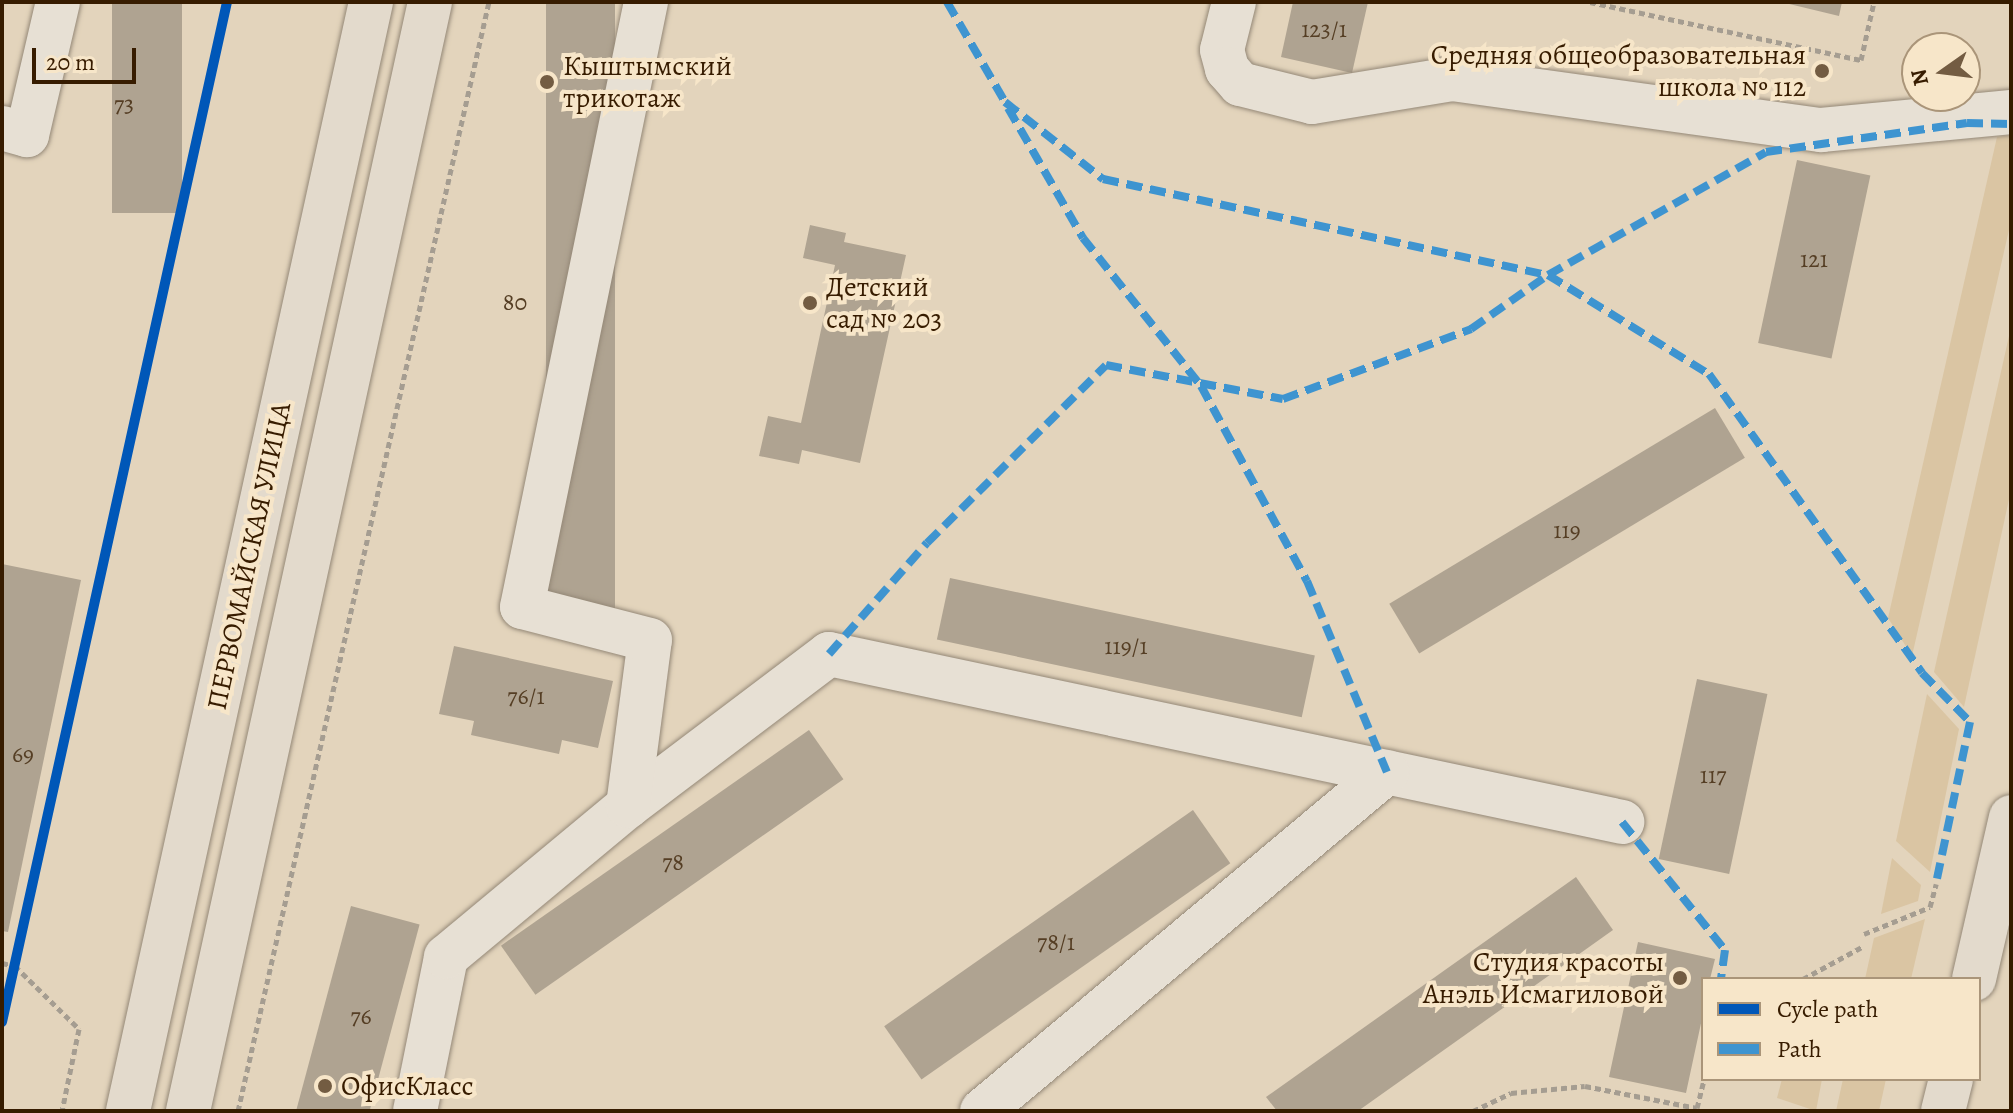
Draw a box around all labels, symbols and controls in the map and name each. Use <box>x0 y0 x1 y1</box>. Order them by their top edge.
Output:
house number: 123/1 <box>1301 16 1347 44</box>
scale bar <box>36 32 140 82</box>
north arrow <box>1901 32 1981 112</box>
place label: Средняя общеобразовательная школа № 112 <box>1431 38 1806 104</box>
text: 20 m <box>46 46 95 78</box>
place label: Кыштымский трикотаж <box>563 49 732 115</box>
marker: Средняя общеобразовательная школа № 112 <box>1813 62 1831 80</box>
text: N <box>1903 66 1936 89</box>
marker: Кыштымский трикотаж <box>538 73 556 91</box>
house number: 73 <box>114 91 134 119</box>
house number: 121 <box>1800 246 1828 274</box>
place label: Детский сад № 203 <box>826 270 942 336</box>
house number: 80 <box>503 289 527 317</box>
marker: Детский сад № 203 <box>801 294 819 312</box>
street label: ПЕРВОМАЙСКАЯ УЛИЦА <box>200 399 298 713</box>
house number: 119 <box>1553 517 1581 545</box>
house number: 119/1 <box>1104 633 1148 661</box>
house number: 76/1 <box>507 683 545 711</box>
house number: 69 <box>12 741 34 769</box>
house number: 117 <box>1700 762 1726 790</box>
house number: 78 <box>662 849 684 877</box>
house number: 78/1 <box>1037 929 1075 957</box>
place label: Студия красоты Анэль Исмагиловой <box>1423 945 1664 1011</box>
marker: Студия красоты Анэль Исмагиловой <box>1671 969 1689 987</box>
legend <box>1701 977 1981 1081</box>
text: Cycle path <box>1777 993 1878 1025</box>
house number: 76 <box>350 1003 372 1031</box>
text: Path <box>1777 1033 1822 1065</box>
place label: ОфисКласс <box>341 1069 474 1103</box>
marker: ОфисКласс <box>316 1077 334 1095</box>

